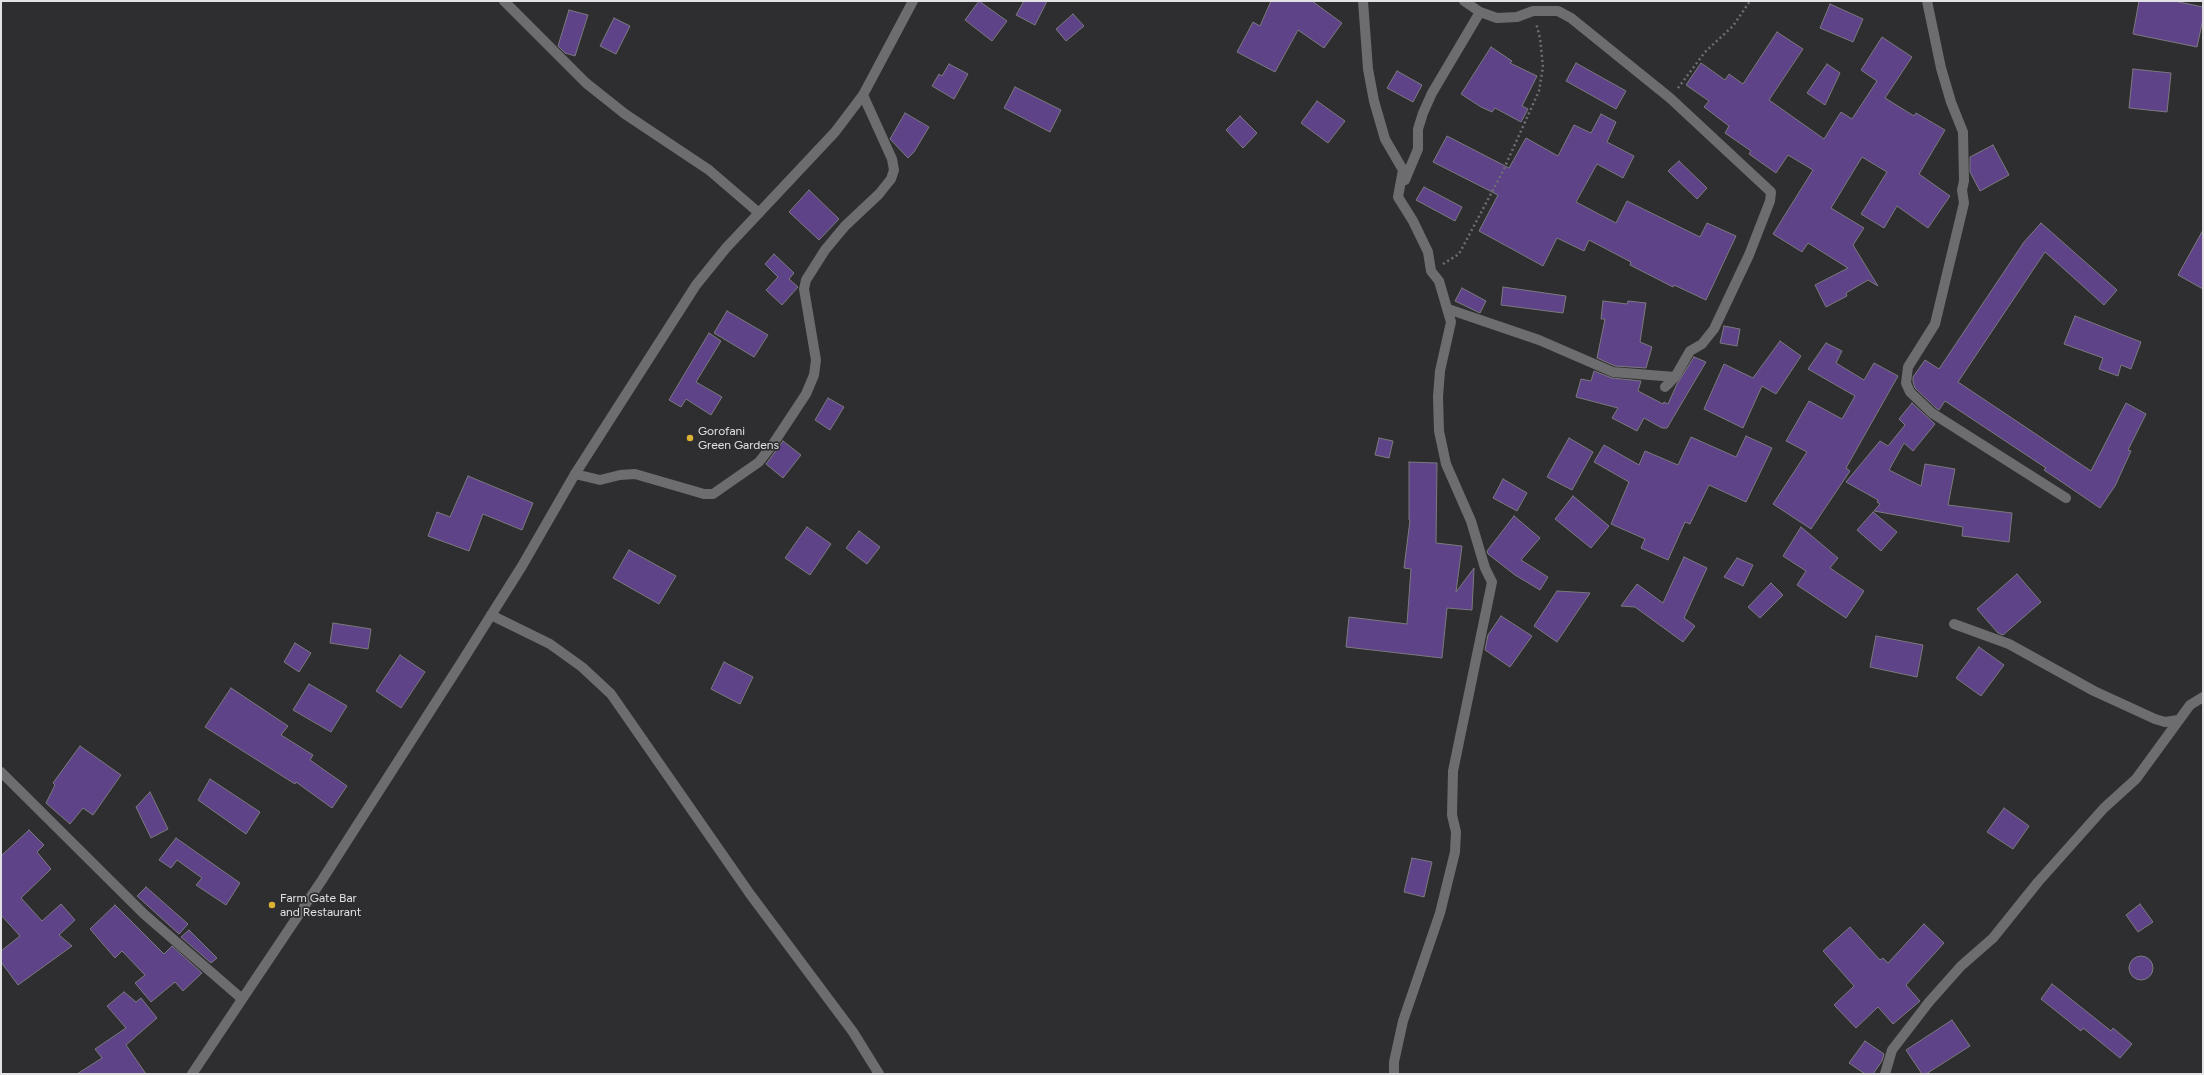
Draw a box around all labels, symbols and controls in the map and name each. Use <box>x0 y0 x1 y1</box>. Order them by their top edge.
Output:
place label: Gorofani Green Gardens <box>698 424 779 452</box>
marker: Gorofani Green Gardens <box>685 433 695 443</box>
place label: Farm Gate Bar and Restaurant <box>280 891 361 919</box>
marker: Farm Gate Bar and Restaurant <box>267 900 277 910</box>

